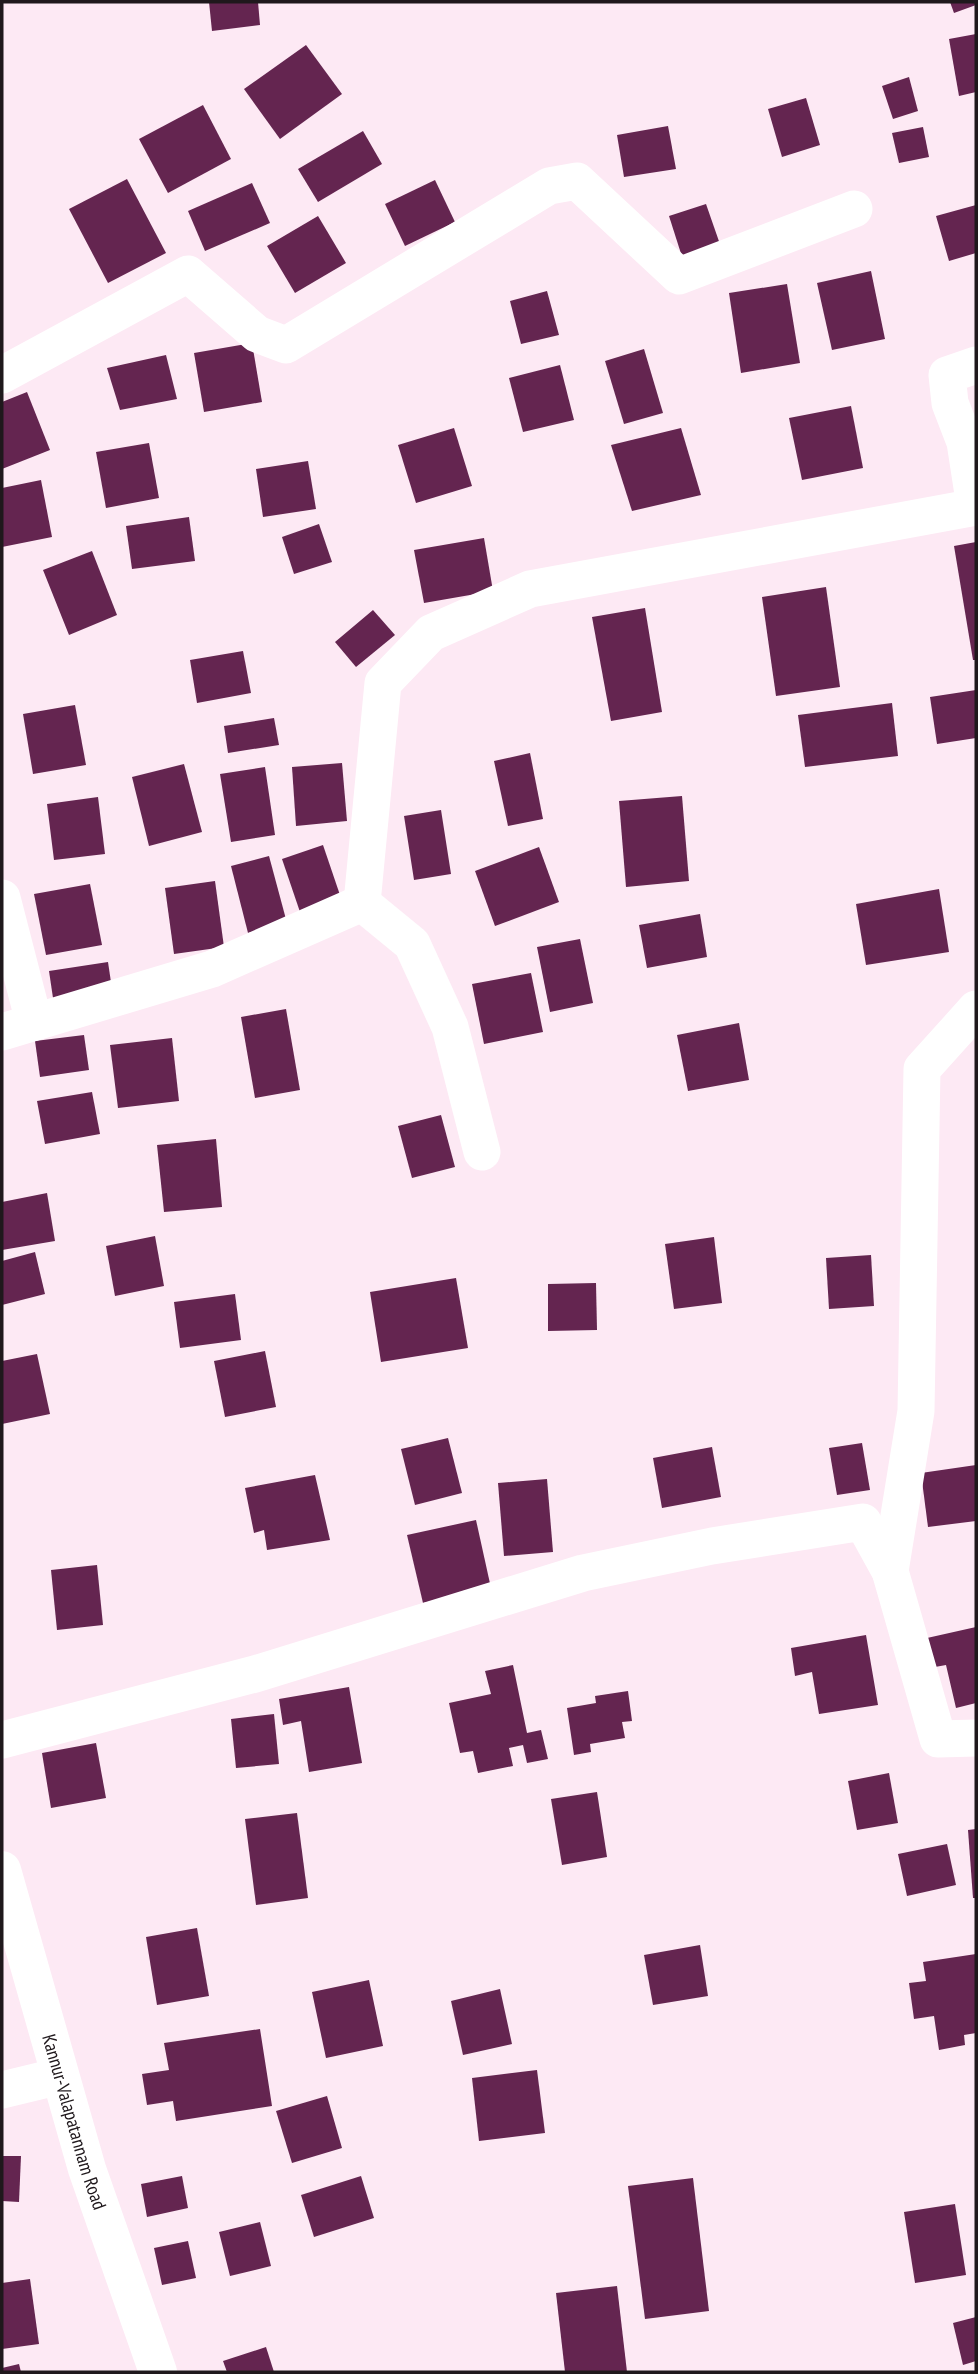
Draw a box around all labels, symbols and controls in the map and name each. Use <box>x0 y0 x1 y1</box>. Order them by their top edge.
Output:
street label: Kannur-Valapatannam Road <box>37 2031 112 2213</box>

